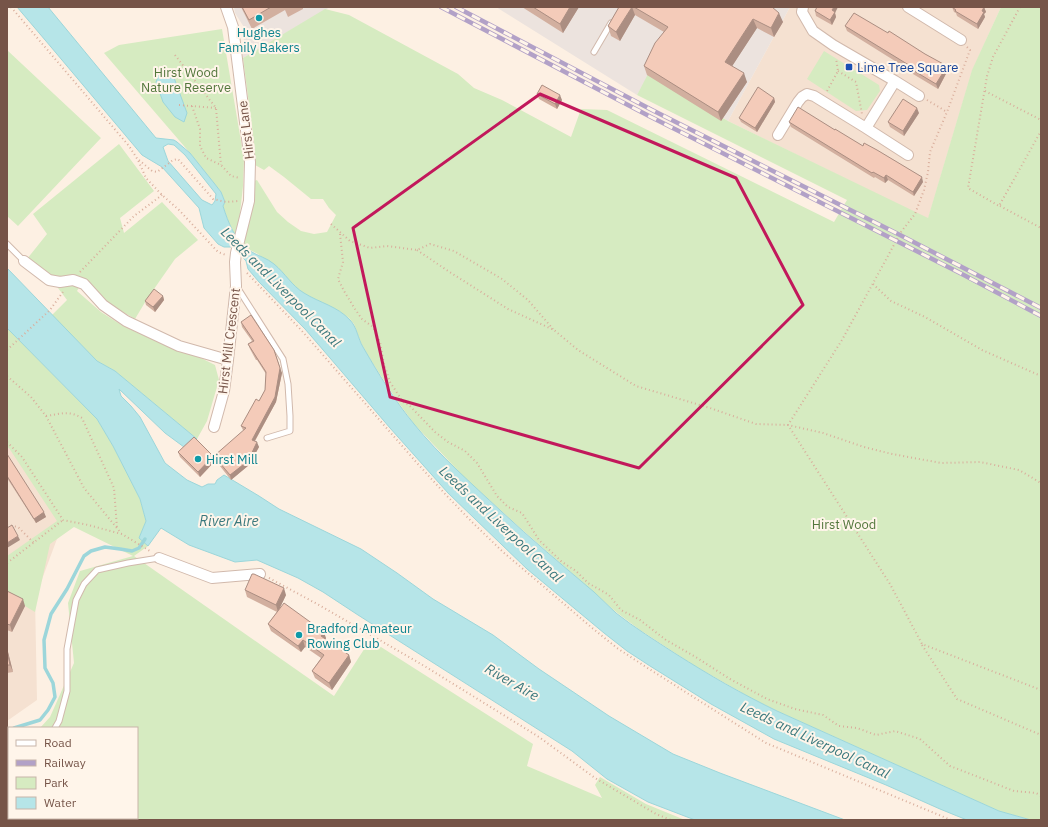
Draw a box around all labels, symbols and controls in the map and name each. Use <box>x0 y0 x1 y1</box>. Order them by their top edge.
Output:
marker: Hughes Family Bakers <box>254 13 264 23</box>
place label: Hughes Family Bakers <box>218 24 300 56</box>
place label: Lime Tree Square <box>857 59 958 76</box>
marker: Lime Tree Square <box>844 62 854 72</box>
park label: Hirst Wood Nature Reserve <box>141 64 231 96</box>
street label: Hirst Lane <box>234 100 258 160</box>
water label: Leeds and Liverpool Canal <box>217 223 345 351</box>
street label: Hirst Mill Crescent <box>214 287 244 395</box>
place label: Hirst Mill <box>206 451 258 468</box>
marker: Hirst Mill <box>193 454 203 464</box>
water label: Leeds and Liverpool Canal <box>435 462 567 586</box>
water label: River Aire <box>199 512 259 530</box>
park label: Hirst Wood <box>812 516 876 533</box>
place label: Bradford Amateur Rowing Club <box>307 620 412 652</box>
marker: Bradford Amateur Rowing Club <box>294 630 304 640</box>
water label: River Aire <box>482 659 542 705</box>
water label: Leeds and Liverpool Canal <box>738 697 893 783</box>
legend <box>8 727 138 819</box>
text: Road <box>44 735 72 750</box>
text: Railway <box>44 755 86 770</box>
text: Park <box>44 775 69 790</box>
text: Water <box>44 795 77 810</box>

